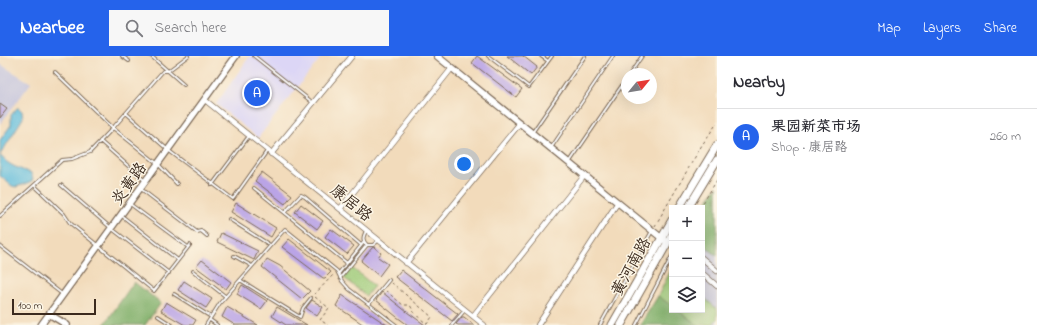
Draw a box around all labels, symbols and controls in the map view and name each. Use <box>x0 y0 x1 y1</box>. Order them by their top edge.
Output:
search box <box>109 10 389 46</box>
text: Nearbee <box>20 15 85 42</box>
icon: search <box>123 17 145 39</box>
text: Search here <box>155 17 226 39</box>
text: Map <box>877 18 901 39</box>
text: Layers <box>923 18 961 39</box>
text: Share <box>983 18 1017 39</box>
north arrow <box>621 68 657 104</box>
text: Nearby <box>733 70 785 95</box>
pin: A <box>244 78 270 108</box>
text: 果园新菜市场 <box>771 116 861 138</box>
text: A <box>742 127 750 146</box>
text: 260 m <box>990 127 1021 146</box>
text: Shop · 康居路 <box>771 138 848 157</box>
your location <box>454 154 474 174</box>
street label: 炎黄路 <box>106 158 153 211</box>
street label: 康居路 <box>325 179 377 228</box>
map controls <box>669 205 705 313</box>
button: + <box>669 205 705 241</box>
street label: 黄河南路 <box>606 233 658 301</box>
button: − <box>669 241 705 277</box>
button: layers <box>669 277 705 313</box>
scale bar <box>12 297 96 316</box>
text: 100 m <box>18 298 42 314</box>

